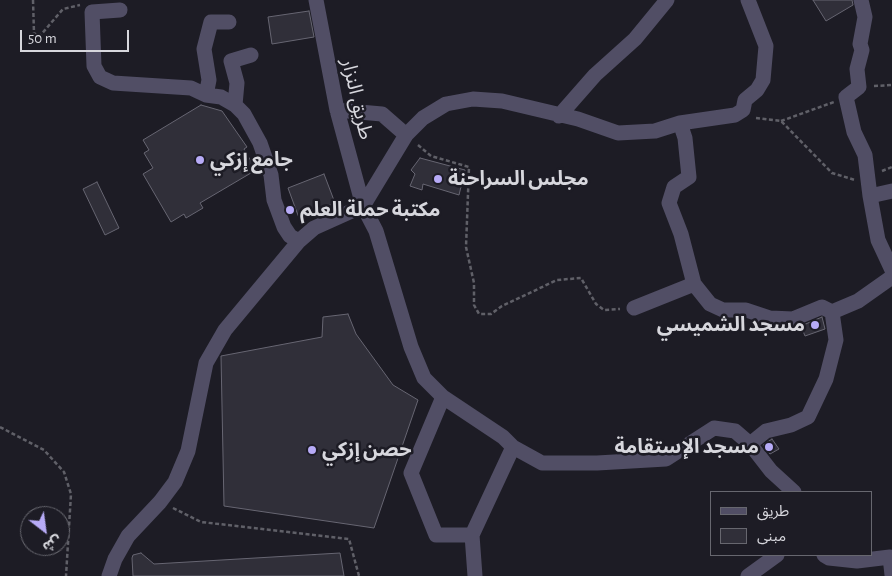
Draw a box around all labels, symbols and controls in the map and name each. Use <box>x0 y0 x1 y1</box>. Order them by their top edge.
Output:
scale bar <box>22 20 131 52</box>
text: 50 m <box>28 31 57 46</box>
street label: طريق النزار <box>336 56 378 142</box>
place label: جامع إزكي <box>210 148 293 172</box>
marker: جامع إزكي <box>194 154 206 166</box>
place label: مجلس السراحنة <box>448 167 589 191</box>
marker: مجلس السراحنة <box>432 173 444 185</box>
place label: مكتبة حملة العلم <box>300 198 440 222</box>
marker: مكتبة حملة العلم <box>284 204 296 216</box>
place label: مسجد الشميسي <box>657 313 805 337</box>
marker: مسجد الشميسي <box>809 319 821 331</box>
place label: مسجد الإستقامة <box>614 435 759 459</box>
place label: حصن إزكي <box>322 438 412 462</box>
marker: مسجد الإستقامة <box>763 441 775 453</box>
marker: حصن إزكي <box>306 444 318 456</box>
legend <box>710 491 872 556</box>
text: طريق <box>757 504 789 519</box>
north arrow <box>20 506 70 556</box>
text: مبنى <box>757 529 786 544</box>
text: ش <box>40 532 64 554</box>

